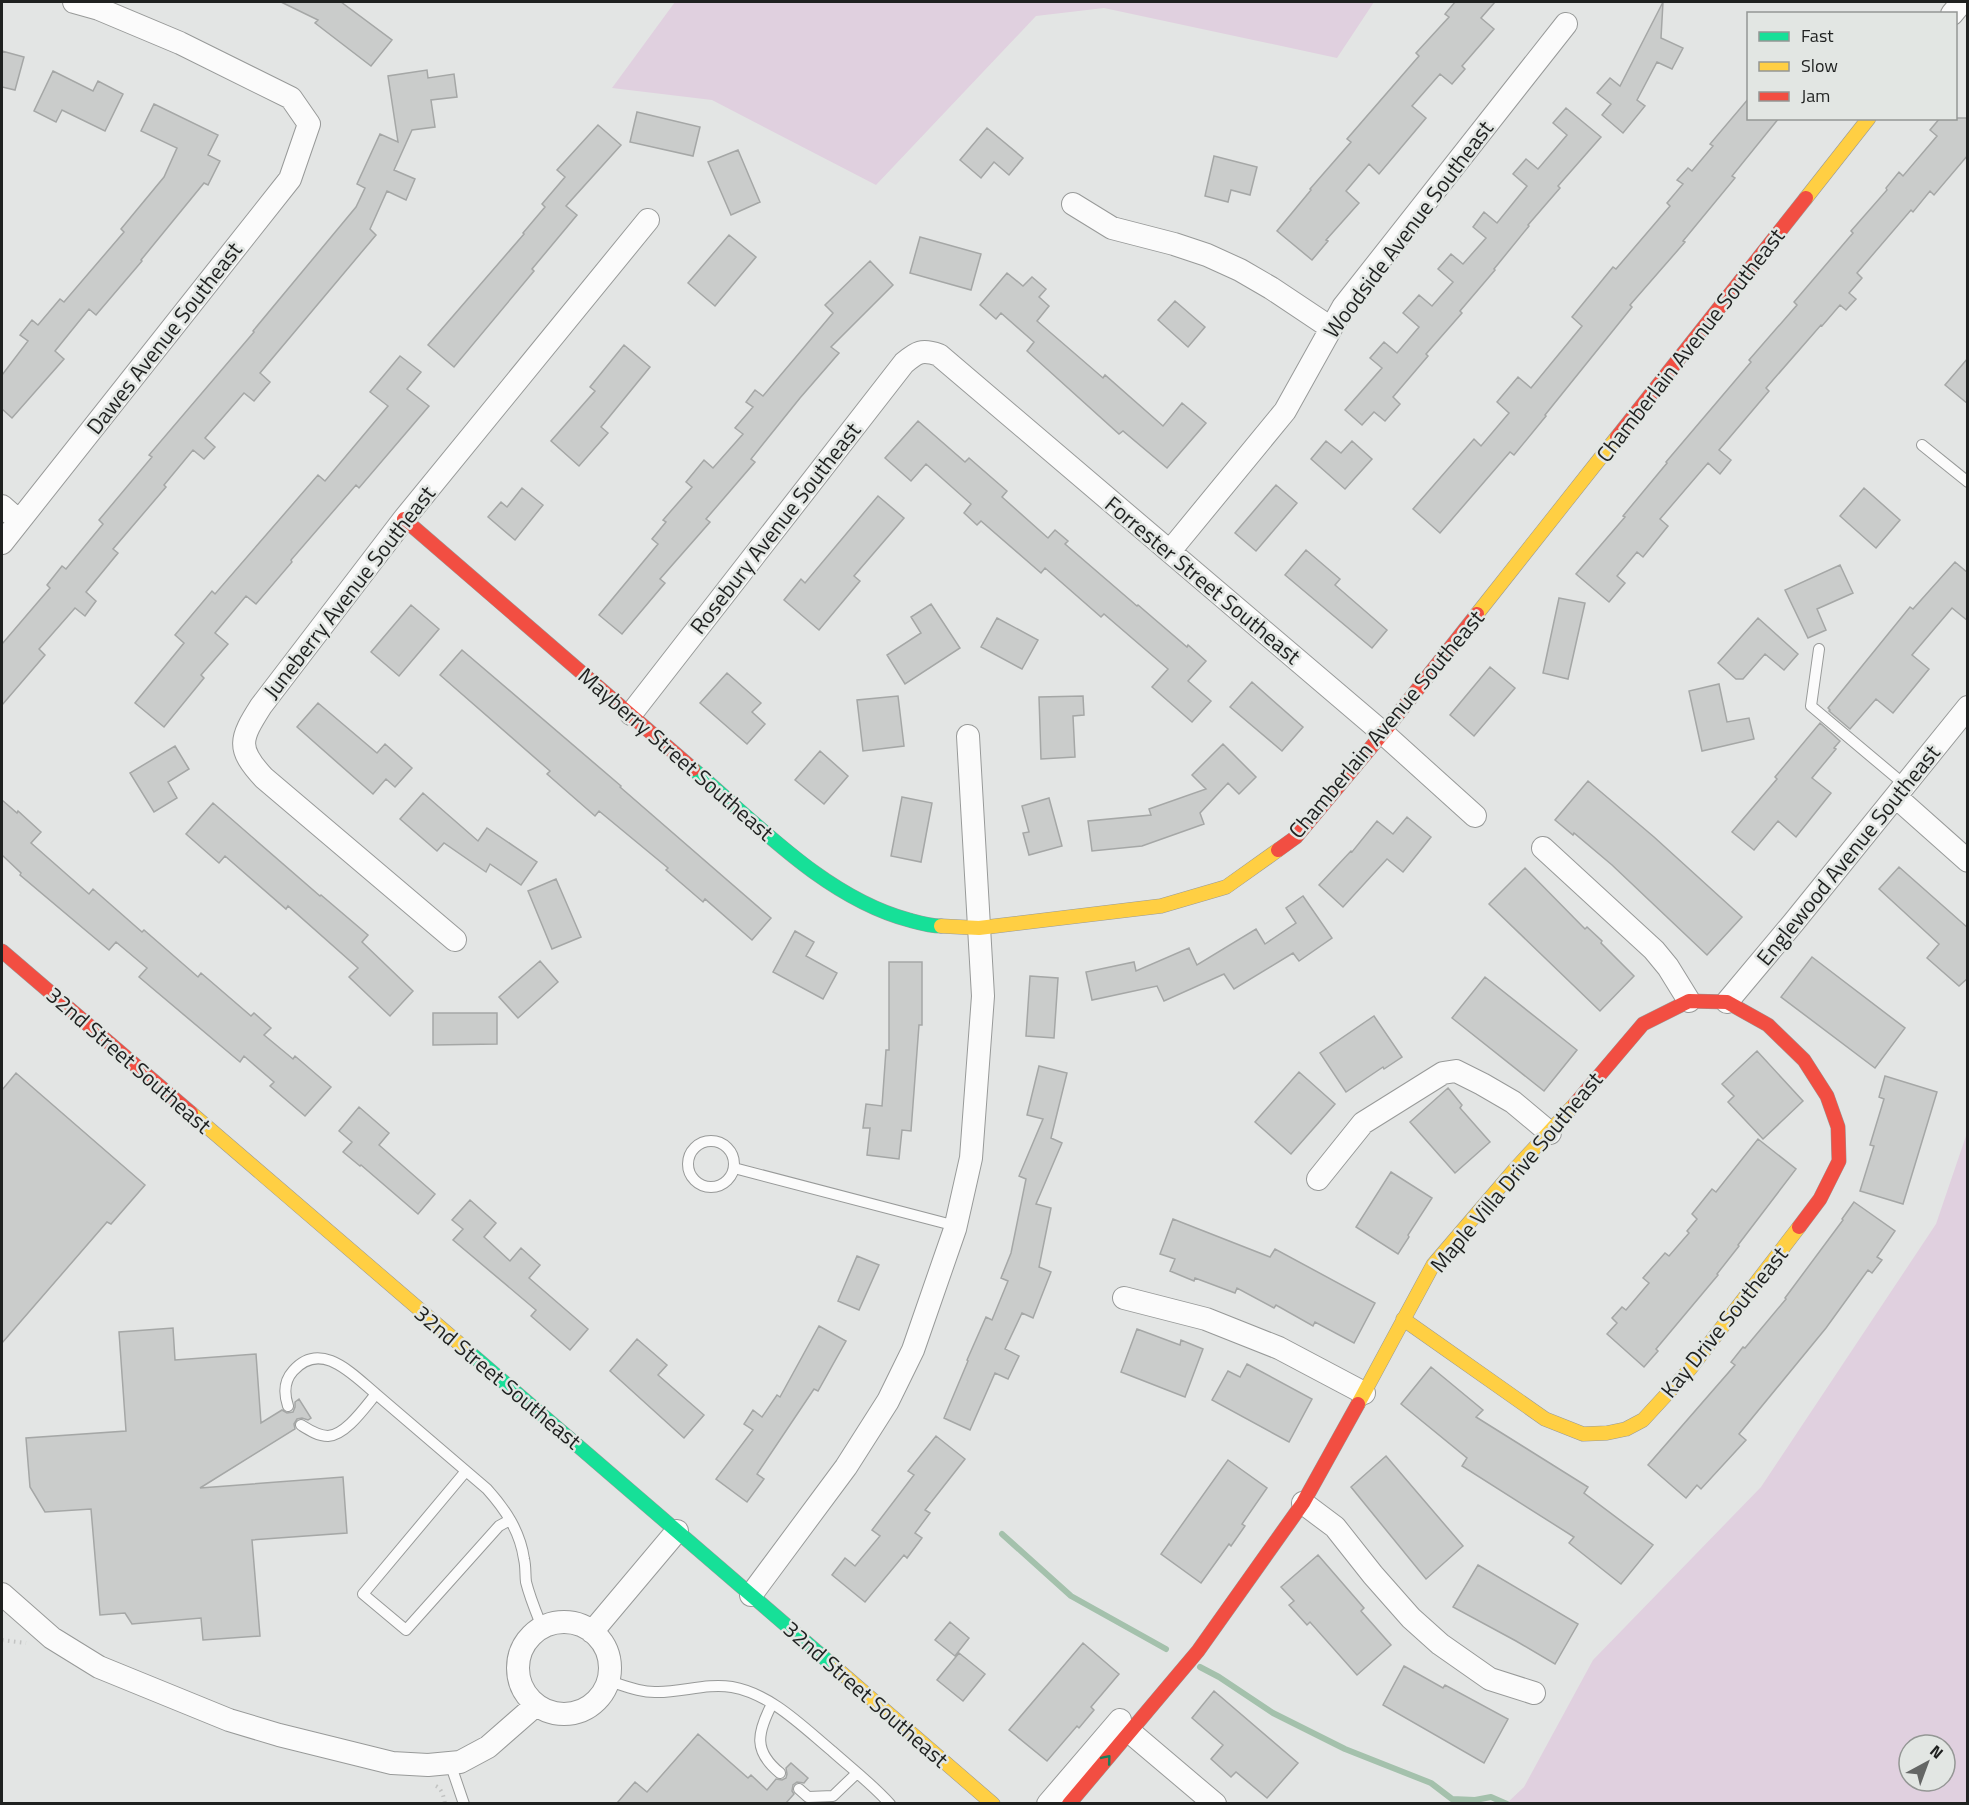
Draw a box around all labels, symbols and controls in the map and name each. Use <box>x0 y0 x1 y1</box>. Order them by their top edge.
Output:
legend <box>1747 12 1957 120</box>
text: Fast <box>1801 22 1834 49</box>
text: Slow <box>1801 52 1838 79</box>
text: Jam <box>1801 82 1830 109</box>
street label: Woodside Avenue Southeast <box>1315 113 1502 345</box>
street label: Chamberlain Avenue Southeast <box>1587 220 1793 470</box>
street label: Dawes Avenue Southeast <box>78 234 250 442</box>
street label: Rosebury Avenue Southeast <box>681 414 869 641</box>
street label: Juneberry Avenue Southeast <box>255 478 443 706</box>
street label: Forrester Street Southeast <box>1098 488 1309 673</box>
street label: Chamberlain Avenue Southeast <box>1280 602 1492 846</box>
street label: Mayberry Street Southeast <box>571 659 782 849</box>
street label: Englewood Avenue Southeast <box>1748 737 1948 973</box>
street label: 32nd Street Southeast <box>39 978 219 1142</box>
street label: Maple Villa Drive Southeast <box>1421 1064 1611 1280</box>
street label: Kay Drive Southeast <box>1652 1239 1796 1405</box>
street label: 32nd Street Southeast <box>407 1297 589 1457</box>
street label: 32nd Street Southeast <box>776 1612 956 1776</box>
north arrow <box>1897 1733 1957 1793</box>
text: N <box>1925 1739 1949 1764</box>
one-way arrow <box>1100 1755 1111 1766</box>

